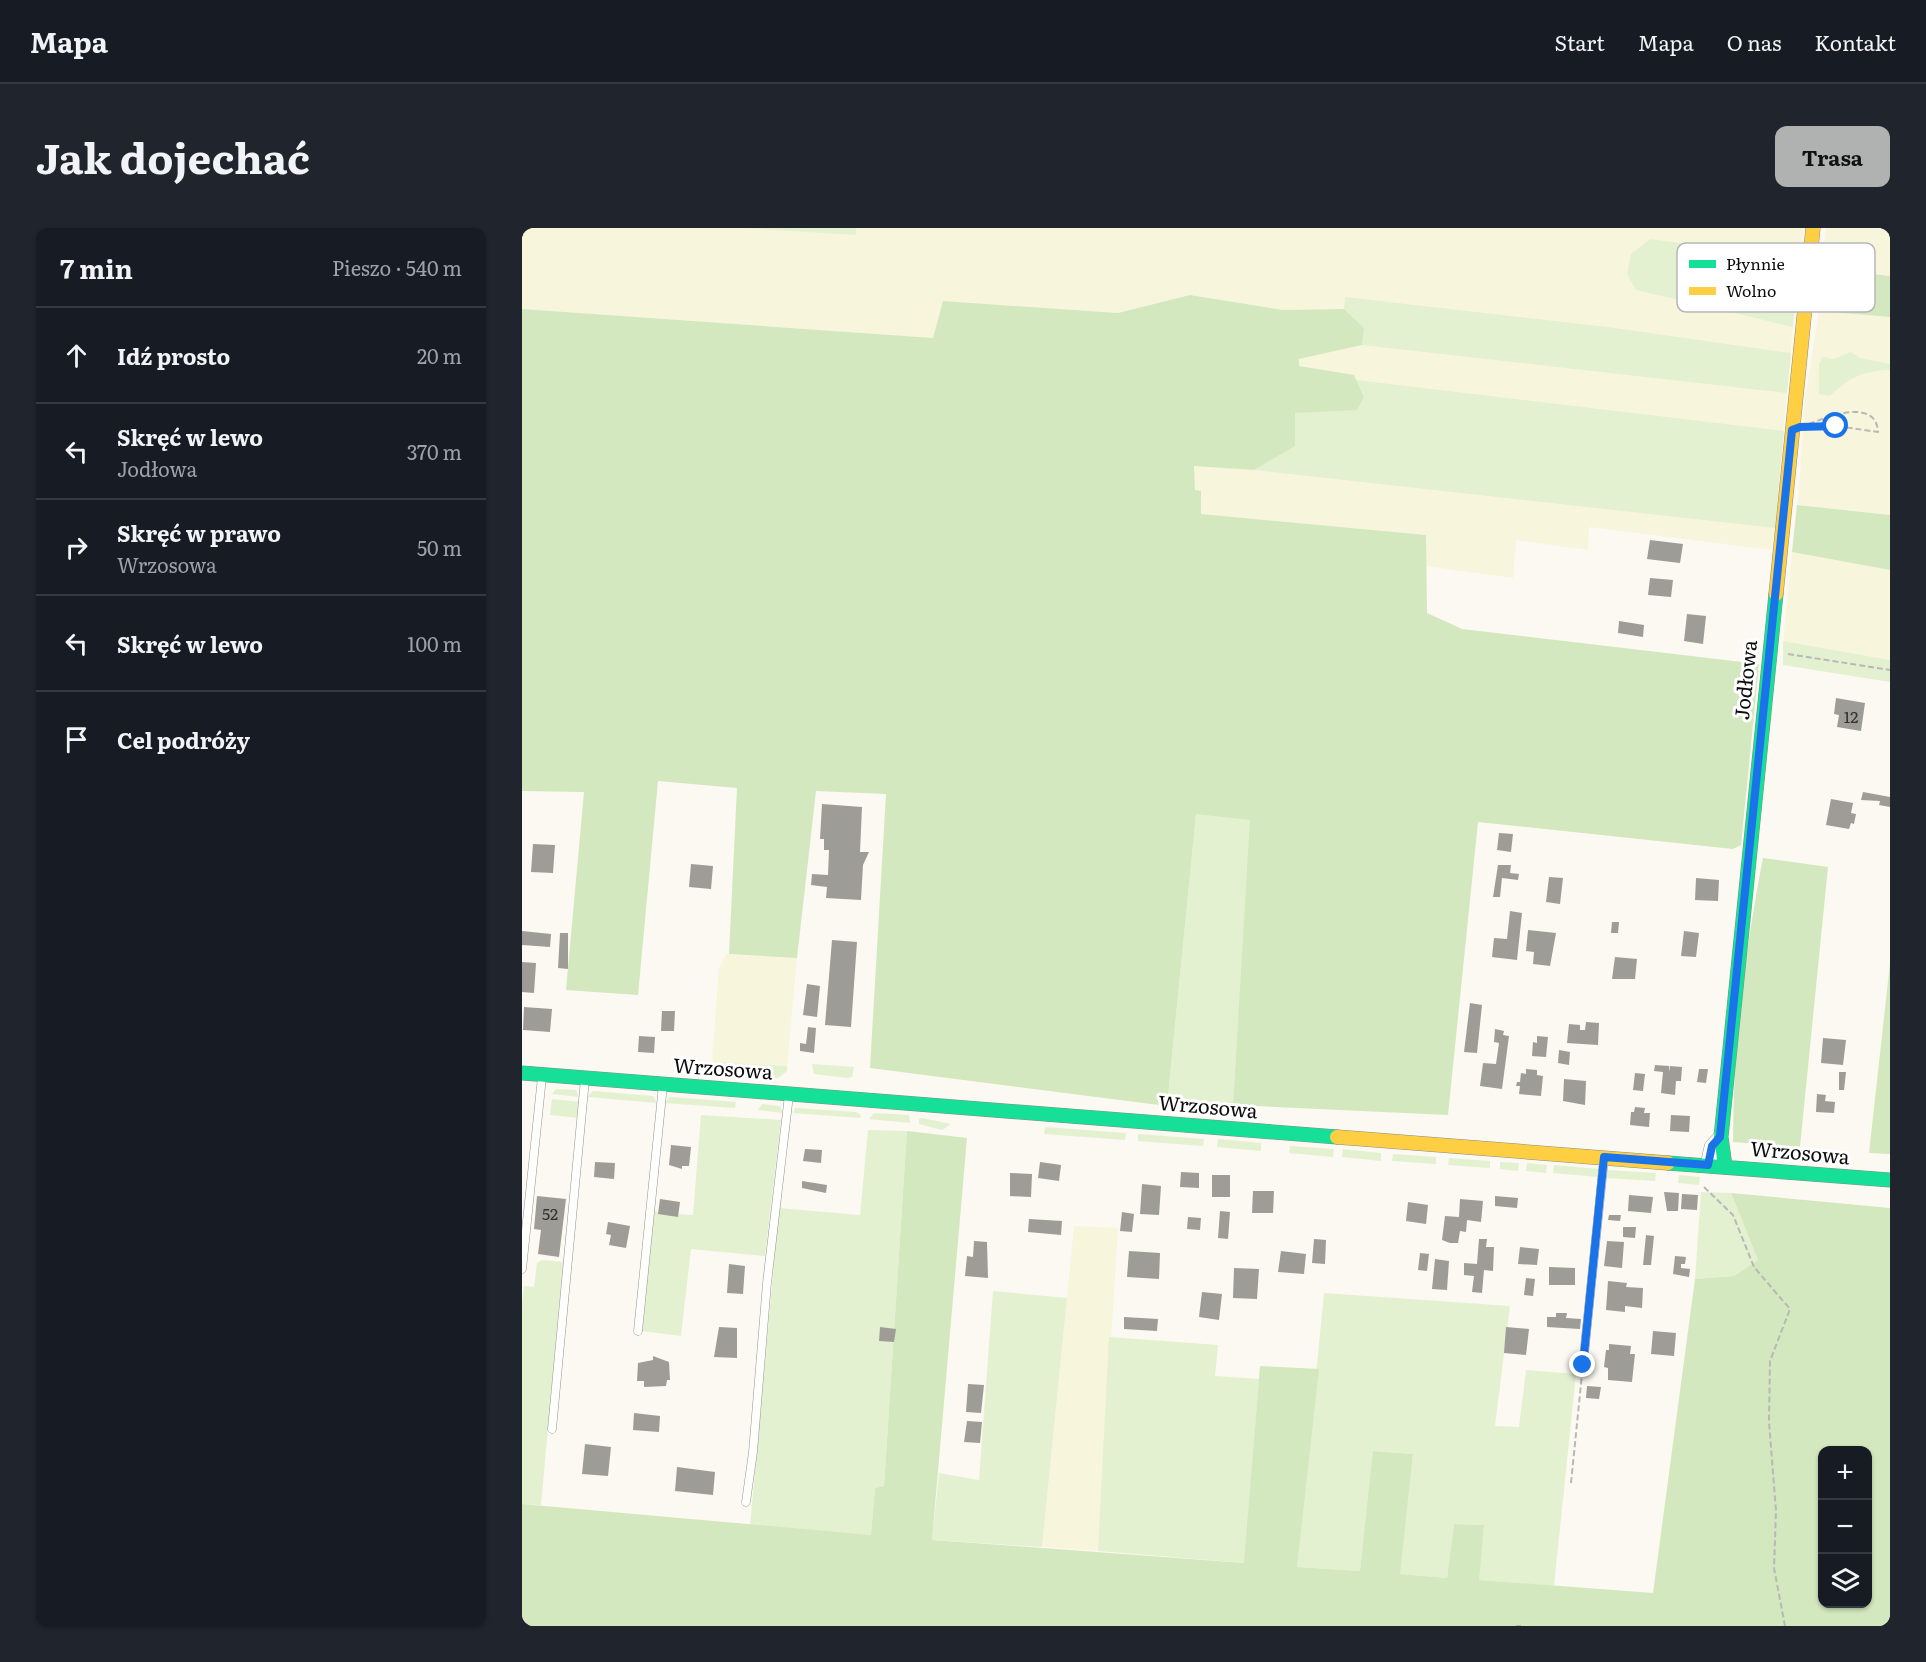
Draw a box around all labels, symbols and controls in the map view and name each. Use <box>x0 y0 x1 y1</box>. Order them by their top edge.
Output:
text: Mapa <box>30 20 108 62</box>
text: Start <box>1555 26 1605 57</box>
text: Mapa <box>1638 26 1694 57</box>
text: O nas <box>1727 26 1781 57</box>
text: Kontakt <box>1814 26 1896 57</box>
text: Jak dojechać <box>36 125 310 187</box>
button: Trasa <box>1775 126 1890 187</box>
legend <box>1677 243 1875 312</box>
text: 7 min <box>60 248 133 287</box>
text: Płynnie <box>1726 251 1785 275</box>
text: Pieszo · 540 m <box>332 252 462 282</box>
text: Wolno <box>1726 278 1776 302</box>
icon: ahead <box>60 339 93 372</box>
text: Idź prosto <box>117 339 230 372</box>
text: 20 m <box>417 340 462 370</box>
route start <box>1822 412 1848 438</box>
text: Skręć w lewo <box>117 420 263 453</box>
icon: left <box>60 435 93 468</box>
text: 370 m <box>407 436 462 466</box>
text: Jodłowa <box>117 453 197 483</box>
text: Skręć w prawo <box>117 516 281 549</box>
icon: right <box>60 531 93 564</box>
text: 50 m <box>417 532 462 562</box>
text: Wrzosowa <box>117 549 217 579</box>
icon: left <box>60 627 93 660</box>
text: Skręć w lewo <box>117 627 263 660</box>
text: 100 m <box>407 628 462 658</box>
street label: Jodłowa <box>1725 638 1763 721</box>
house number: 12 <box>1844 704 1858 728</box>
icon: arrive <box>60 723 93 756</box>
text: Cel podróży <box>117 723 250 756</box>
street label: Wrzosowa <box>672 1049 774 1085</box>
street label: Wrzosowa <box>1157 1086 1259 1124</box>
street label: Wrzosowa <box>1749 1132 1851 1170</box>
house number: 52 <box>542 1201 558 1225</box>
route end <box>1569 1351 1595 1377</box>
map controls <box>1818 1446 1872 1608</box>
button: + <box>1818 1446 1872 1500</box>
button: − <box>1818 1500 1872 1554</box>
button: layers <box>1818 1554 1872 1608</box>

